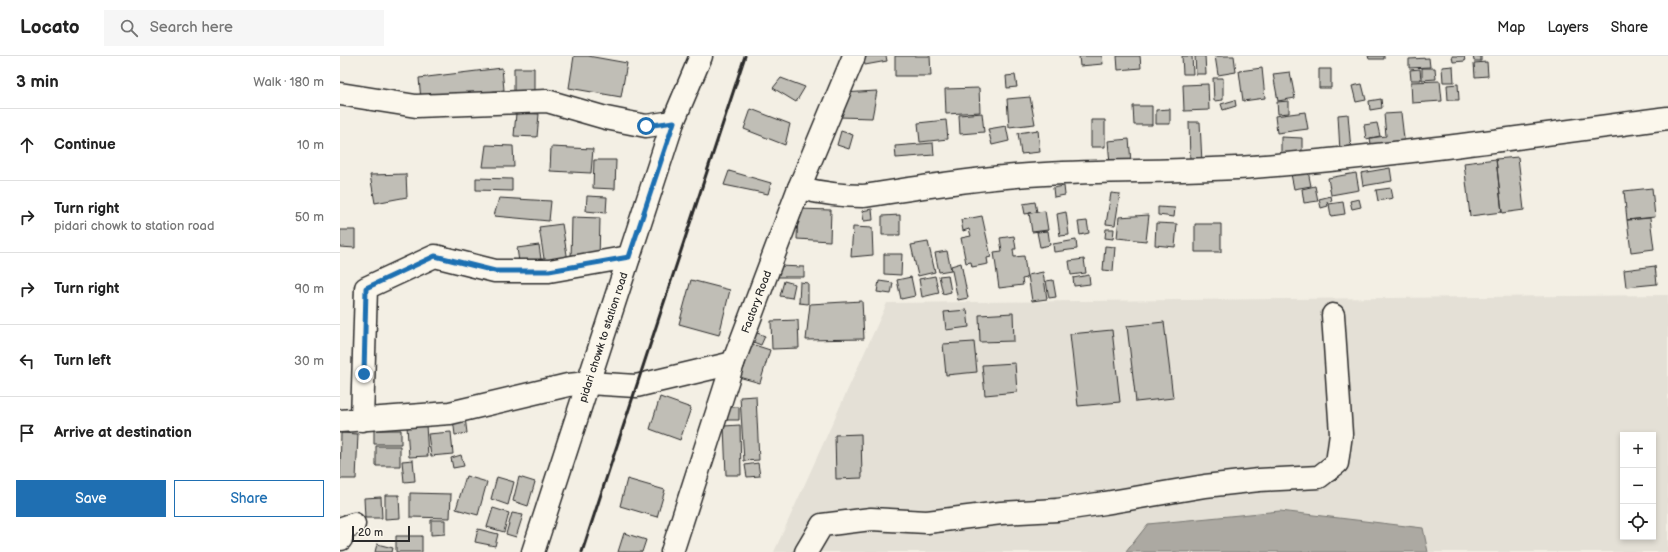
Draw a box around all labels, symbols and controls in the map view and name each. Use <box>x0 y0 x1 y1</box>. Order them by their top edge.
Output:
search box <box>104 10 384 46</box>
text: Locato <box>20 16 80 39</box>
icon: search <box>118 17 140 39</box>
text: Search here <box>150 18 233 37</box>
text: Map <box>1497 19 1525 36</box>
text: Layers <box>1547 19 1589 36</box>
text: Share <box>1611 19 1648 36</box>
text: 3 min <box>16 72 59 92</box>
text: Walk · 180 m <box>253 74 324 90</box>
route start <box>637 117 655 135</box>
icon: ahead <box>16 134 38 156</box>
text: Continue <box>54 135 116 154</box>
text: 10 m <box>297 137 324 153</box>
text: Turn right <box>54 199 119 218</box>
icon: right <box>16 206 38 228</box>
text: 50 m <box>295 209 324 225</box>
text: pidari chowk to station road <box>54 218 214 234</box>
street label: Factory Road <box>739 269 774 335</box>
street label: pidari chowk to station road <box>576 271 631 404</box>
icon: right <box>16 278 38 300</box>
text: Turn right <box>54 279 119 298</box>
text: 90 m <box>295 281 324 297</box>
icon: left <box>16 350 38 372</box>
text: Turn left <box>54 351 111 370</box>
text: 30 m <box>294 353 324 369</box>
route end <box>355 365 373 383</box>
icon: arrive <box>16 422 38 444</box>
text: Arrive at destination <box>54 423 192 442</box>
map controls <box>1620 432 1656 540</box>
button: + <box>1620 432 1656 468</box>
button: − <box>1620 468 1656 504</box>
button: Save <box>16 480 166 517</box>
button: Share <box>174 480 324 517</box>
button: locate <box>1620 504 1656 540</box>
scale bar <box>352 524 410 543</box>
text: 20 m <box>358 526 383 539</box>

